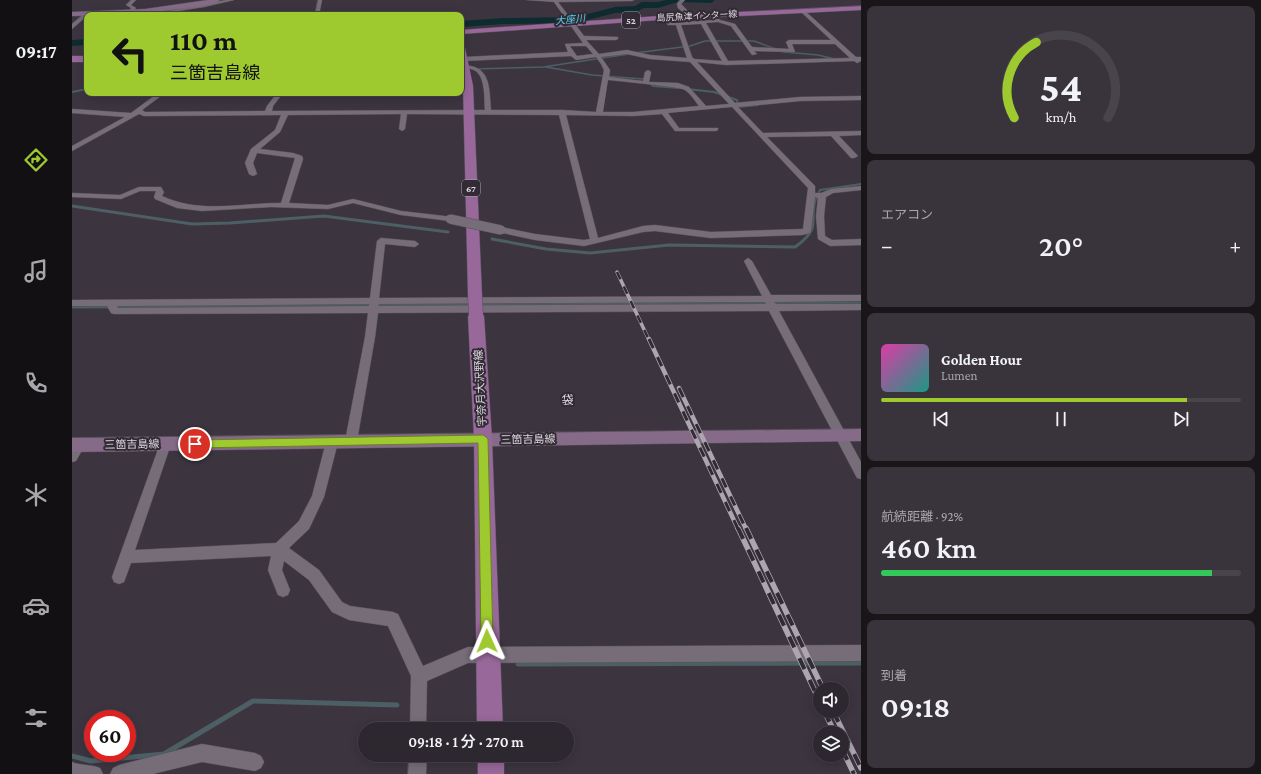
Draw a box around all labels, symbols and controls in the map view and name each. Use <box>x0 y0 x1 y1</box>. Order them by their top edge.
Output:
street label: 島尻魚津インター線 <box>656 9 739 23</box>
water label: 大座川 <box>555 12 587 27</box>
road number: 52 <box>622 12 640 28</box>
text: 110 m <box>170 25 237 56</box>
icon: left <box>104 28 156 80</box>
text: 09:17 <box>15 42 57 62</box>
text: 三箇吉島線 <box>170 63 260 83</box>
text: 54 <box>1040 64 1082 110</box>
text: km/h <box>1046 108 1077 124</box>
icon: directions <box>22 146 50 174</box>
road number: 67 <box>462 180 480 196</box>
text: エアコン <box>881 207 933 222</box>
text: 20° <box>1039 229 1083 262</box>
text: − <box>881 233 893 258</box>
text: + <box>1229 233 1241 258</box>
icon: music <box>22 257 50 285</box>
street label: 宇奈月大沢野線 <box>472 349 488 427</box>
text: Golden Hour <box>941 352 1022 368</box>
text: Lumen <box>941 368 977 383</box>
icon: phone <box>22 369 50 397</box>
district label: 袋 <box>561 393 574 407</box>
icon: previous <box>930 408 952 430</box>
icon: pause <box>1050 408 1072 430</box>
icon: next <box>1170 408 1192 430</box>
pin <box>178 427 212 461</box>
icon: arrive <box>184 433 206 455</box>
street label: 三箇吉島線 <box>500 433 556 445</box>
street label: 三箇吉島線 <box>104 438 160 450</box>
icon: climate <box>22 481 50 509</box>
text: 航続距離 · 92% <box>881 509 963 524</box>
text: 460 km <box>881 531 977 564</box>
icon: car <box>22 592 50 620</box>
position arrow <box>466 620 508 662</box>
text: 到着 <box>881 668 907 683</box>
map controls <box>813 682 849 762</box>
button: sound <box>813 682 849 718</box>
text: 09:18 <box>881 690 950 723</box>
icon: filters <box>22 704 50 732</box>
speed limit sign: 60 <box>84 710 136 762</box>
button: layers <box>813 726 849 762</box>
text: 09:18 · 1 分 · 270 m <box>408 734 524 750</box>

